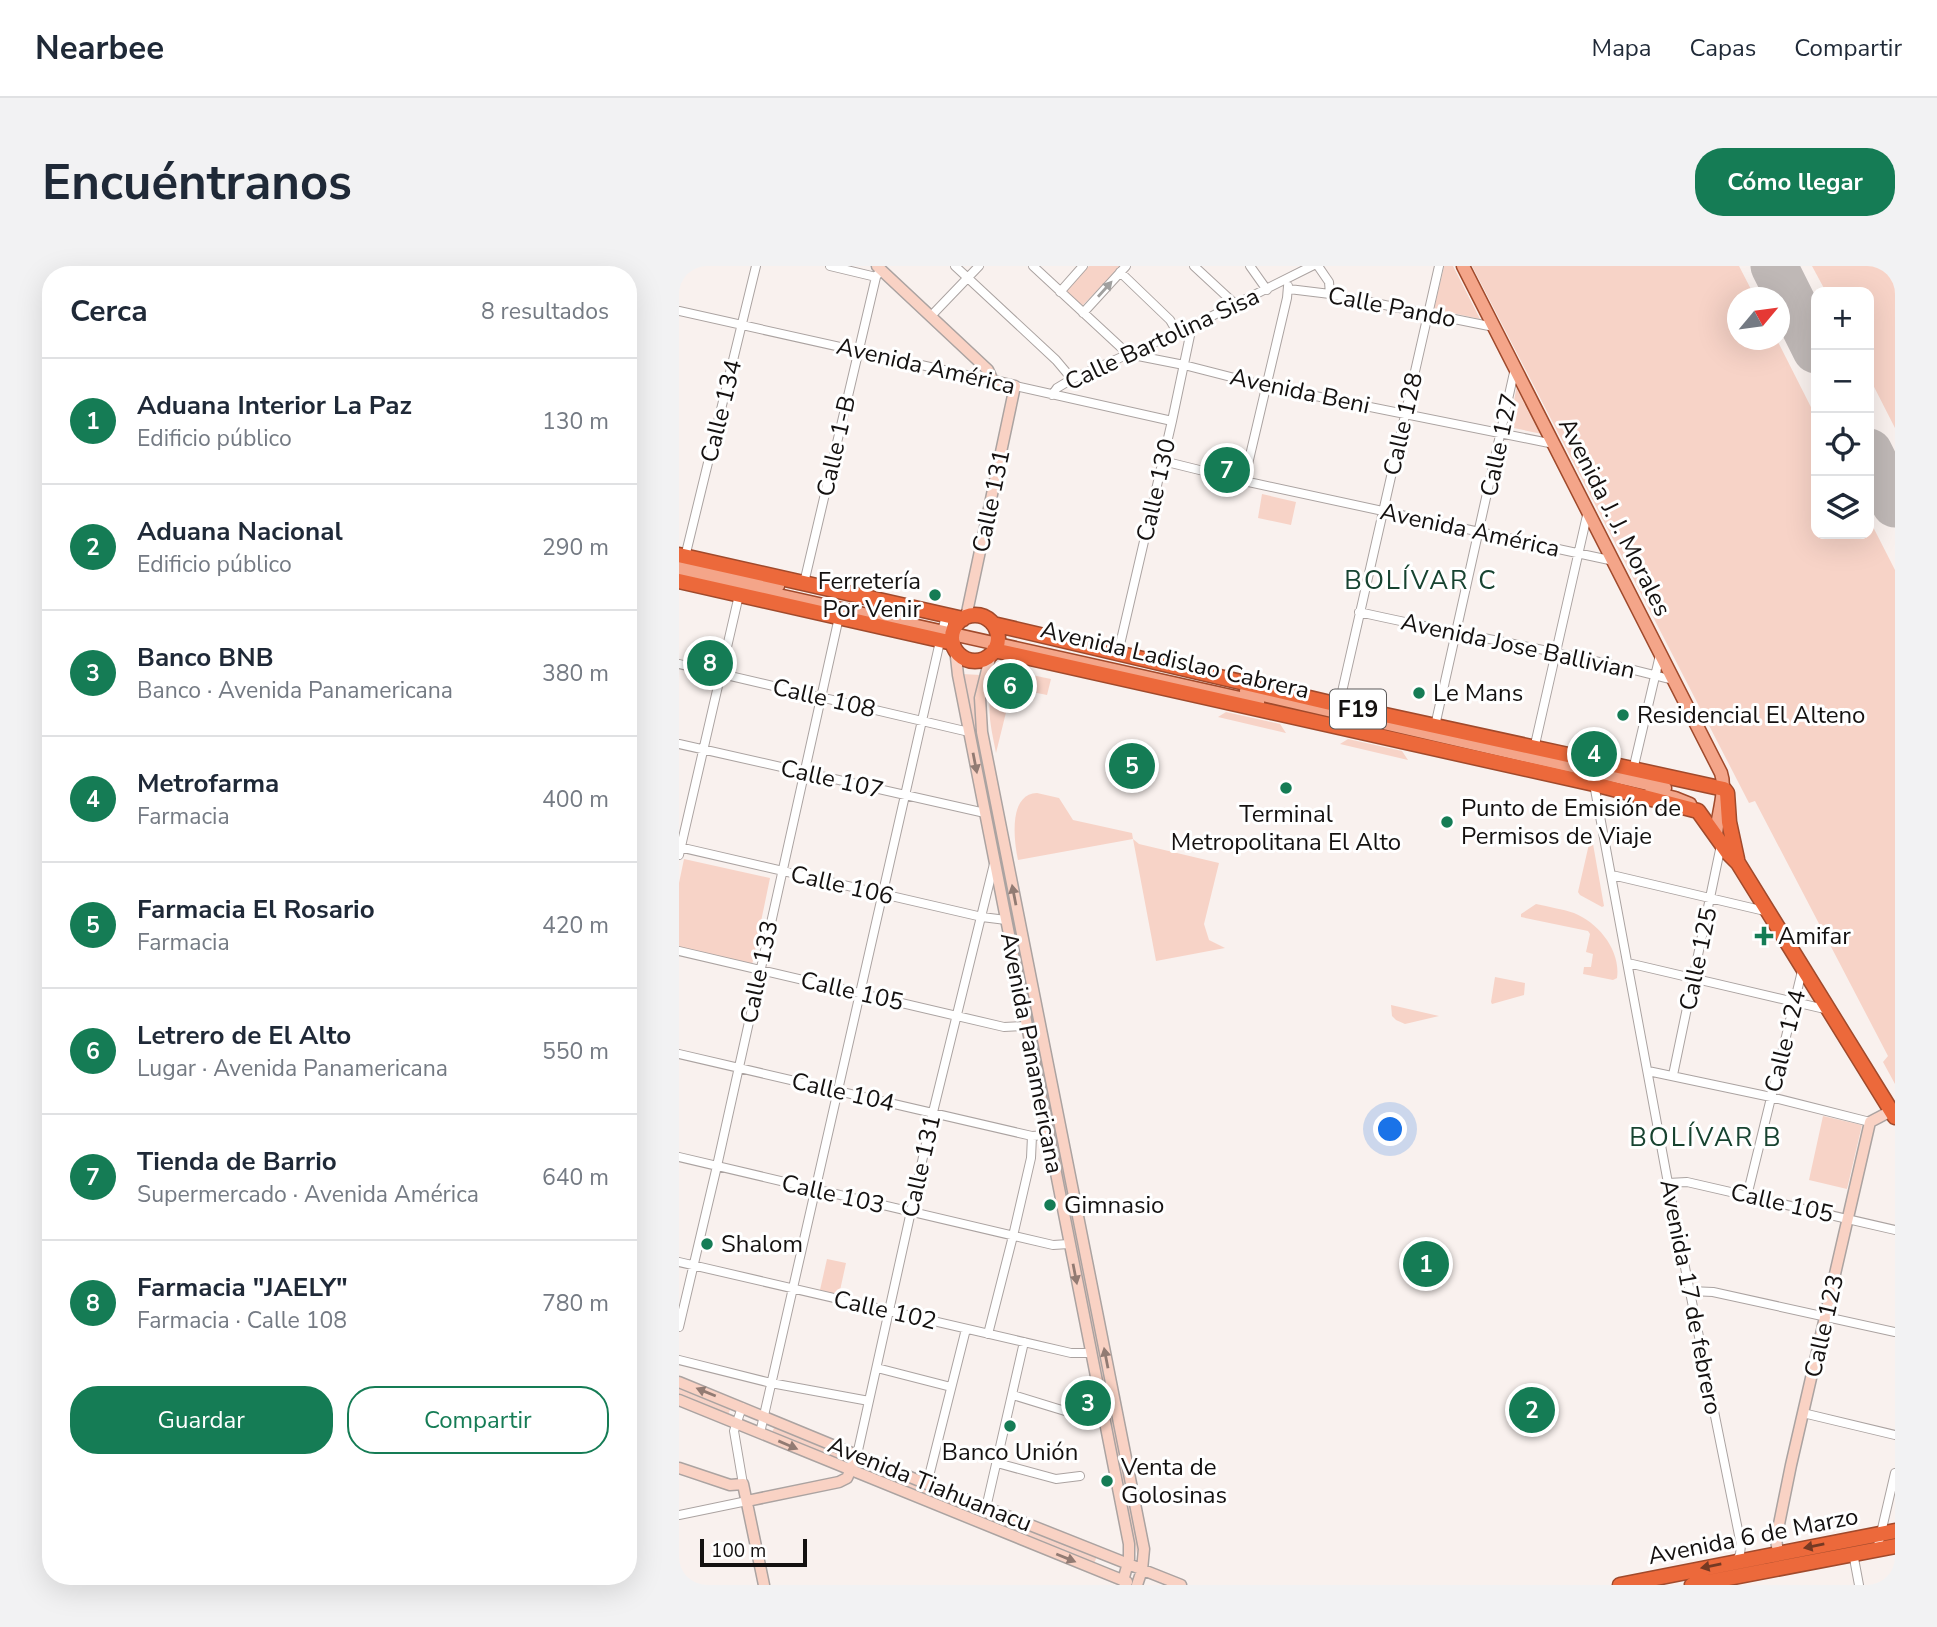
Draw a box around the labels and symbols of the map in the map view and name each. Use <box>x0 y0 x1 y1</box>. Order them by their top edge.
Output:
street label: Calle Pando <box>1325 279 1459 335</box>
street label: Calle Bartolina Sisa <box>1060 280 1264 398</box>
one-way arrow <box>1096 281 1112 298</box>
north arrow <box>1727 287 1790 350</box>
street label: Avenida América <box>833 330 1019 402</box>
street label: Calle 134 <box>693 356 749 466</box>
street label: Avenida Beni <box>1227 361 1373 421</box>
street label: Calle 128 <box>1376 369 1430 479</box>
street label: Calle 127 <box>1472 390 1526 500</box>
street label: Calle 1-B <box>809 393 863 499</box>
street label: Avenida J. J. Morales <box>1551 412 1679 622</box>
street label: Calle 130 <box>1129 435 1183 545</box>
pin: 7 <box>1204 444 1250 496</box>
street label: Calle 131 <box>964 446 1018 556</box>
street label: Avenida América <box>1377 495 1563 565</box>
district label: BOLÍVAR C <box>1344 563 1498 598</box>
place label: Ferretería Por Venir <box>818 565 921 625</box>
marker: Ferretería Por Venir <box>927 587 943 603</box>
street label: Avenida Jose Ballivian <box>1398 606 1638 686</box>
street label: Avenida Ladislao Cabrera <box>1037 613 1313 707</box>
pin: 8 <box>687 637 733 689</box>
pin: 6 <box>987 660 1033 712</box>
street label: Calle 108 <box>769 671 879 725</box>
place label: Le Mans <box>1433 677 1523 709</box>
marker: Le Mans <box>1411 685 1427 701</box>
road number: F19 <box>1330 690 1386 728</box>
place label: Residencial El Alteno <box>1637 699 1865 731</box>
marker: Residencial El Alteno <box>1615 707 1631 723</box>
pin: 4 <box>1571 728 1617 780</box>
pin: 5 <box>1109 740 1155 792</box>
street label: Calle 107 <box>777 752 887 806</box>
one-way arrow <box>970 752 981 774</box>
marker: Terminal Metropolitana El Alto <box>1278 780 1294 796</box>
place label: Punto de Emisión de Permisos de Viaje <box>1461 792 1681 852</box>
place label: Terminal Metropolitana El Alto <box>1171 798 1401 858</box>
marker: Punto de Emisión de Permisos de Viaje <box>1439 814 1455 830</box>
street label: Calle 106 <box>787 858 897 912</box>
one-way arrow <box>1009 884 1020 906</box>
street label: Calle 125 <box>1671 904 1725 1014</box>
street label: Calle 133 <box>732 917 786 1027</box>
place label: Amifar <box>1778 920 1851 952</box>
marker: Amifar <box>1756 928 1772 944</box>
street label: Avenida Panamericana <box>993 930 1071 1176</box>
street label: Calle 105 <box>797 964 907 1018</box>
street label: Calle 124 <box>1757 986 1813 1096</box>
street label: Calle 104 <box>788 1065 898 1119</box>
street label: Calle 131 <box>894 1111 948 1221</box>
your location <box>1373 1112 1407 1146</box>
district label: BOLÍVAR B <box>1629 1120 1783 1155</box>
street label: Calle 103 <box>778 1167 888 1221</box>
street label: Calle 105 <box>1727 1176 1837 1230</box>
street label: Avenida 17 de febrero <box>1652 1177 1730 1417</box>
place label: Gimnasio <box>1064 1189 1164 1221</box>
marker: Gimnasio <box>1042 1197 1058 1213</box>
place label: Shalom <box>721 1228 803 1260</box>
marker: Shalom <box>699 1236 715 1252</box>
pin: 1 <box>1403 1238 1449 1290</box>
one-way arrow <box>1070 1263 1081 1285</box>
street label: Calle 123 <box>1797 1271 1851 1381</box>
street label: Calle 102 <box>830 1283 940 1337</box>
one-way arrow <box>1101 1347 1112 1369</box>
pin: 3 <box>1065 1377 1111 1429</box>
pin: 2 <box>1509 1384 1555 1436</box>
one-way arrow <box>695 1387 716 1398</box>
marker: Banco Unión <box>1002 1418 1018 1434</box>
street label: Avenida Tiahuanacu <box>823 1428 1037 1540</box>
place label: Banco Unión <box>942 1436 1078 1468</box>
one-way arrow <box>777 1439 798 1450</box>
place label: Venta de Golosinas <box>1120 1451 1227 1511</box>
marker: Venta de Golosinas <box>1099 1473 1115 1489</box>
street label: Avenida 6 de Marzo <box>1645 1500 1861 1572</box>
scale bar <box>700 1536 807 1568</box>
one-way arrow <box>1803 1541 1825 1552</box>
one-way arrow <box>1056 1553 1077 1564</box>
one-way arrow <box>1700 1561 1722 1572</box>

